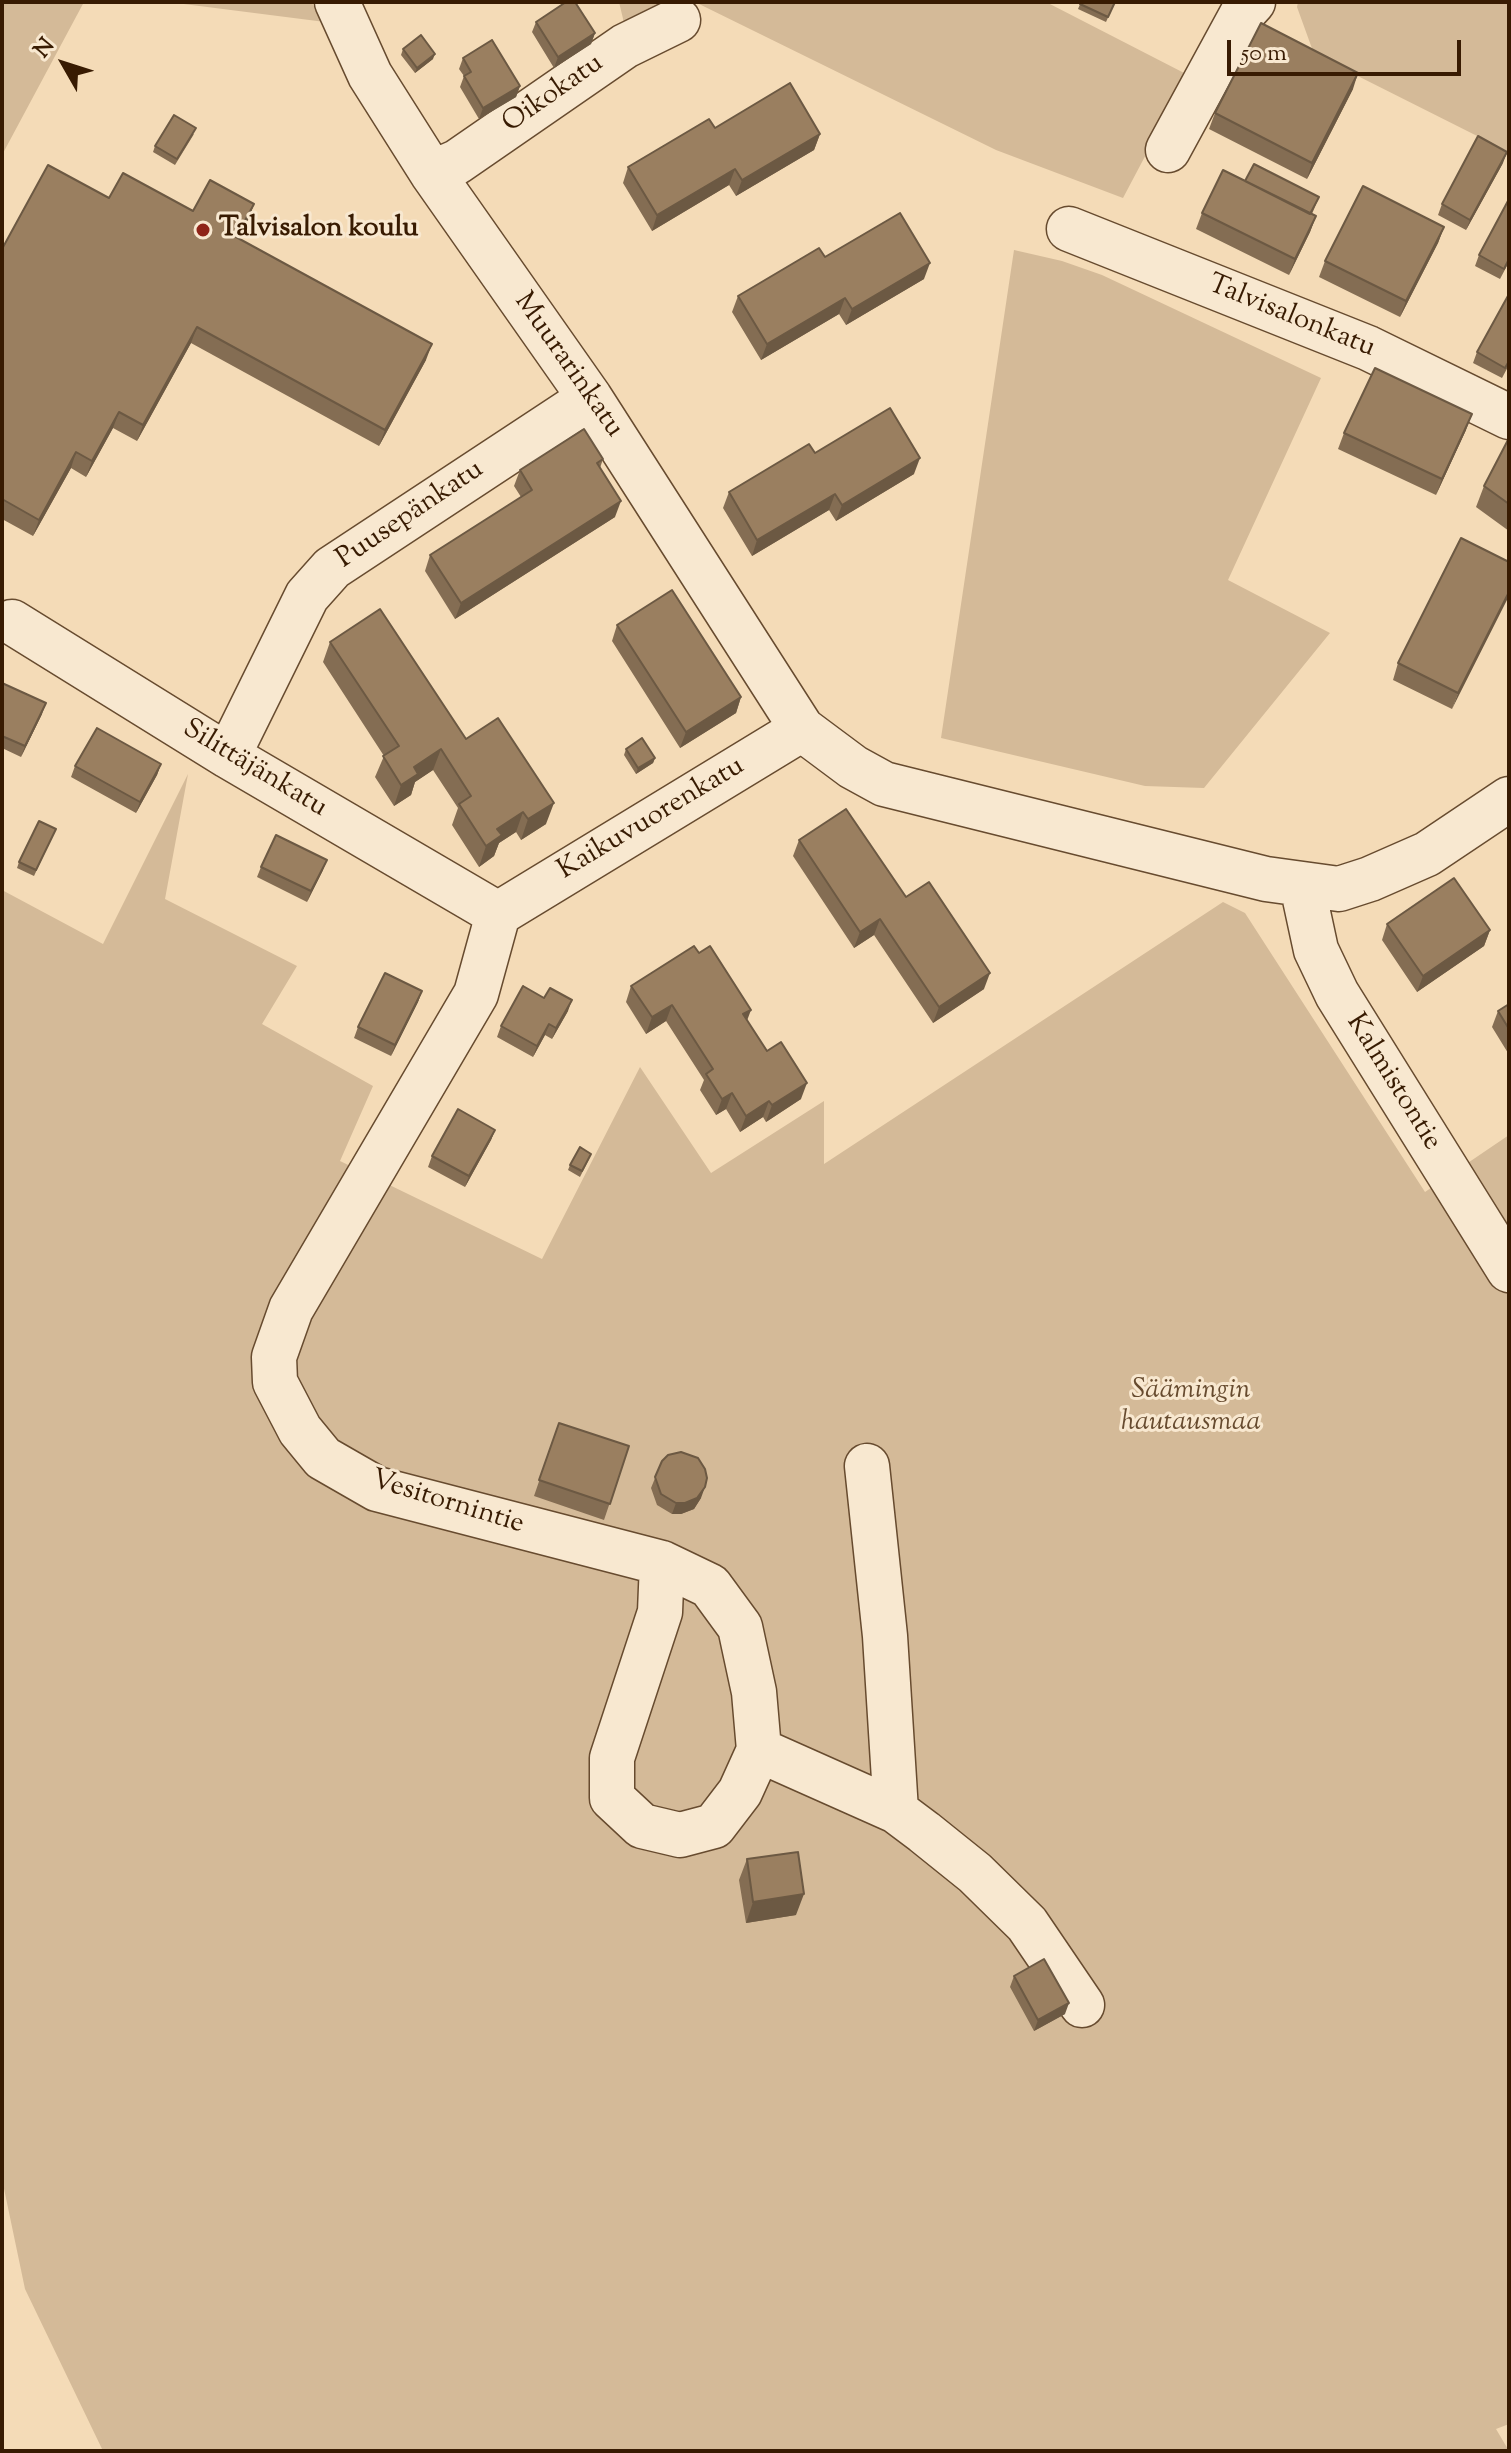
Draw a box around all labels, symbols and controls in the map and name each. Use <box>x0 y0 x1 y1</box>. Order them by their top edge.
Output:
north arrow <box>24 24 104 104</box>
scale bar <box>1231 24 1465 74</box>
text: N <box>27 32 63 66</box>
text: 50 m <box>1241 37 1287 71</box>
street label: Oikokatu <box>497 48 611 142</box>
place label: Talvisalon koulu <box>219 213 418 247</box>
marker: Talvisalon koulu <box>194 221 212 239</box>
street label: Talvisalonkatu <box>1203 269 1379 367</box>
street label: Muurarinkatu <box>505 287 629 445</box>
street label: Puusepänkatu <box>331 455 491 577</box>
street label: Silittäjänkatu <box>176 714 332 826</box>
street label: Kaikuvuorenkatu <box>553 751 751 889</box>
street label: Kalmistontie <box>1337 1009 1447 1157</box>
park label: Säämingin hautausmaa <box>1121 1375 1261 1441</box>
street label: Vesitornintie <box>366 1465 528 1543</box>

